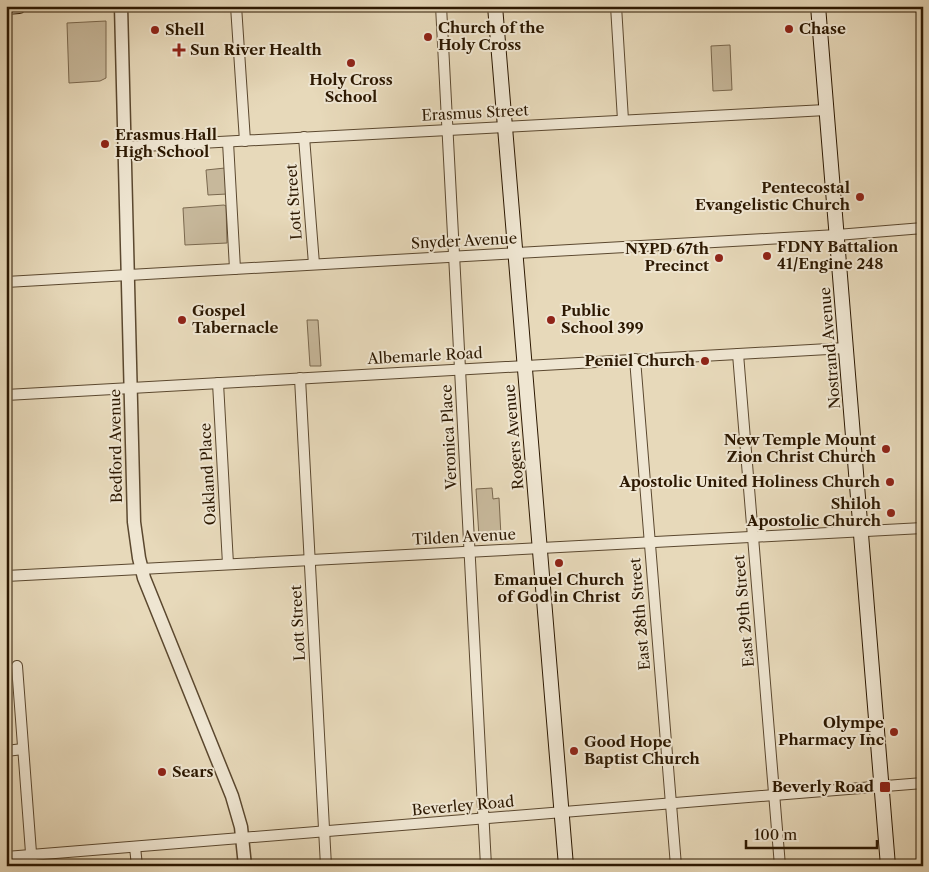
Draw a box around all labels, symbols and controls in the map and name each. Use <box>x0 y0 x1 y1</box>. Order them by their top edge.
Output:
place label: Church of the Holy Cross <box>438 18 545 54</box>
place label: Chase <box>799 19 846 38</box>
place label: Shell <box>165 20 204 39</box>
marker: Chase <box>783 23 795 35</box>
marker: Shell <box>149 24 161 36</box>
marker: Church of the Holy Cross <box>422 31 434 43</box>
place label: Sun River Health <box>190 40 322 59</box>
marker: Sun River Health <box>172 43 186 57</box>
marker: Holy Cross School <box>345 57 357 69</box>
place label: Holy Cross School <box>309 70 393 106</box>
street label: Erasmus Street <box>421 100 530 125</box>
place label: Erasmus Hall High School <box>115 125 217 161</box>
marker: Erasmus Hall High School <box>99 138 111 150</box>
street label: Lott Street <box>281 163 306 241</box>
place label: Pentecostal Evangelistic Church <box>695 178 851 214</box>
marker: Pentecostal Evangelistic Church <box>854 191 866 203</box>
street label: Snyder Avenue <box>410 228 517 253</box>
place label: FDNY Battalion 41/Engine 248 <box>777 237 899 273</box>
place label: NYPD 67th Precinct <box>625 239 710 275</box>
marker: FDNY Battalion 41/Engine 248 <box>761 250 773 262</box>
marker: NYPD 67th Precinct <box>713 252 725 264</box>
street label: Nostrand Avenue <box>815 286 844 410</box>
place label: Gospel Tabernacle <box>192 301 279 337</box>
place label: Public School 399 <box>561 301 644 337</box>
marker: Gospel Tabernacle <box>176 314 188 326</box>
marker: Public School 399 <box>545 314 557 326</box>
street label: Albemarle Road <box>366 343 483 368</box>
place label: Peniel Church <box>585 351 696 370</box>
marker: Peniel Church <box>699 355 711 367</box>
street label: Rogers Avenue <box>499 383 528 491</box>
street label: Veronica Place <box>436 384 461 491</box>
street label: Bedford Avenue <box>105 389 126 503</box>
street label: Oakland Place <box>195 422 220 526</box>
place label: New Temple Mount Zion Christ Church <box>724 430 877 466</box>
marker: New Temple Mount Zion Christ Church <box>880 443 892 455</box>
place label: Apostolic United Holiness Church <box>618 472 881 491</box>
marker: Apostolic United Holiness Church <box>884 476 896 488</box>
place label: Shiloh Apostolic Church <box>746 494 882 530</box>
marker: Shiloh Apostolic Church <box>885 507 897 519</box>
street label: Tilden Avenue <box>412 524 516 549</box>
street label: East 29th Street <box>729 553 758 668</box>
street label: East 28th Street <box>625 556 654 671</box>
marker: Emanuel Church of God in Christ <box>553 557 565 569</box>
place label: Emanuel Church of God in Christ <box>494 570 625 606</box>
street label: Lott Street <box>286 584 309 662</box>
place label: Olympe Pharmacy Inc <box>778 713 884 749</box>
marker: Olympe Pharmacy Inc <box>888 726 900 738</box>
place label: Good Hope Baptist Church <box>584 732 701 768</box>
marker: Good Hope Baptist Church <box>568 745 580 757</box>
place label: Sears <box>172 762 214 781</box>
marker: Sears <box>156 766 168 778</box>
place label: Beverly Road <box>772 777 874 796</box>
marker: Beverly Road <box>878 780 892 794</box>
street label: Beverley Road <box>411 792 515 819</box>
scale bar <box>746 817 878 849</box>
text: 100 m <box>754 825 797 844</box>

